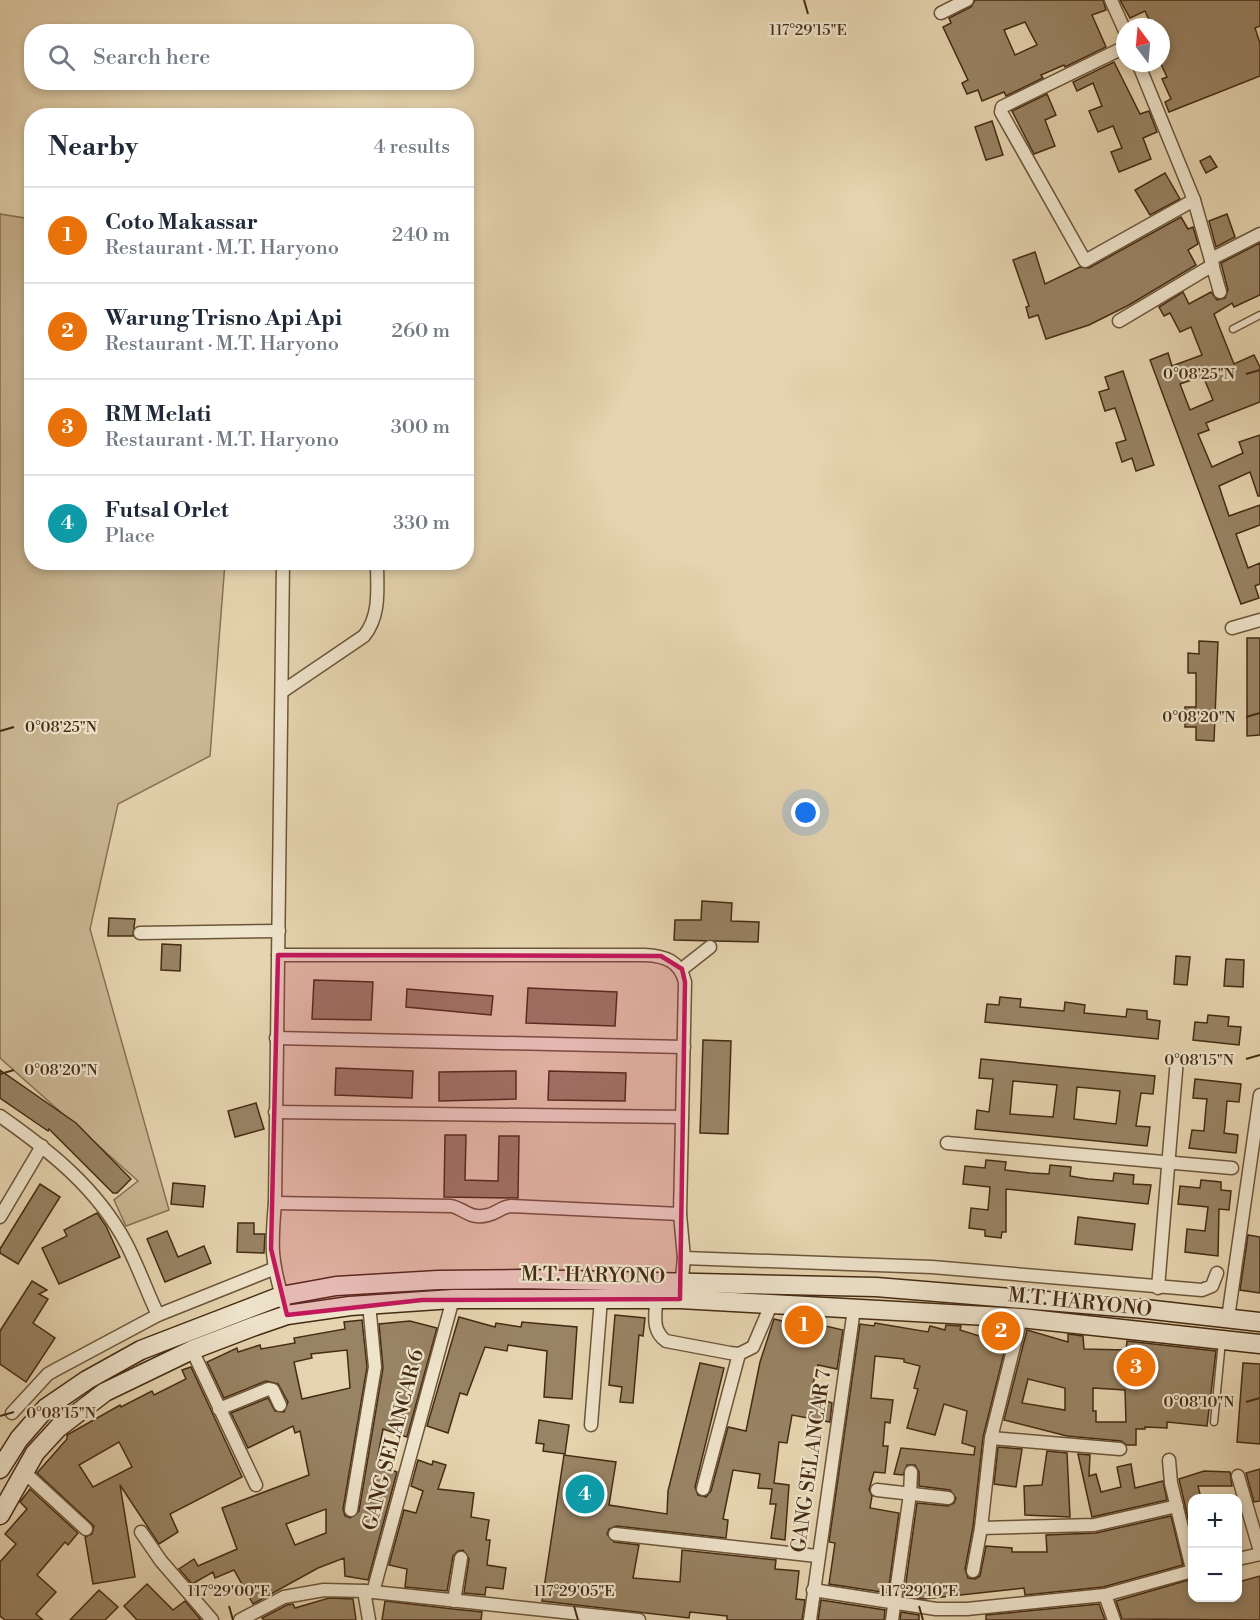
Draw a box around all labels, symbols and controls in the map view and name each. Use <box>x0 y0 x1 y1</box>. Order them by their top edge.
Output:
north arrow <box>1116 18 1170 72</box>
text: 117°29'15"E <box>769 21 847 40</box>
search box <box>24 24 474 90</box>
icon: search <box>45 41 78 74</box>
text: Search here <box>93 44 210 71</box>
text: Nearby <box>48 131 138 163</box>
text: 4 results <box>373 135 450 160</box>
text: Coto Makassar <box>105 209 258 236</box>
text: 1 <box>63 223 72 248</box>
text: 240 m <box>392 223 450 248</box>
text: Restaurant · M.T. Haryono <box>105 236 339 261</box>
text: Warung Trisno Api Api <box>105 305 342 332</box>
text: 2 <box>61 319 74 344</box>
text: 260 m <box>392 319 450 344</box>
text: Restaurant · M.T. Haryono <box>105 332 339 357</box>
text: 0°08'25"N <box>1163 365 1235 384</box>
text: RM Melati <box>105 401 211 428</box>
text: 3 <box>61 415 74 440</box>
text: 300 m <box>391 415 450 440</box>
text: Restaurant · M.T. Haryono <box>105 428 339 453</box>
text: Futsal Orlet <box>105 497 229 524</box>
text: 4 <box>61 511 74 536</box>
text: 330 m <box>393 511 450 536</box>
text: Place <box>105 524 155 549</box>
text: 0°08'20"N <box>1162 708 1236 727</box>
text: 0°08'25"N <box>25 718 97 737</box>
your location <box>791 798 820 827</box>
text: 0°08'15"N <box>1164 1051 1234 1070</box>
text: 0°08'20"N <box>24 1061 98 1080</box>
street label: M.T. HARYONO <box>521 1262 665 1290</box>
street label: M.T. HARYONO <box>1007 1283 1153 1323</box>
pin: 1 <box>784 1302 824 1348</box>
pin: 2 <box>982 1308 1020 1354</box>
pin: 3 <box>1116 1344 1156 1390</box>
street label: GANG SELANCAR 6 <box>358 1347 430 1533</box>
street label: GANG SELANCAR 7 <box>787 1368 837 1554</box>
text: 0°08'10"N <box>1164 1393 1234 1412</box>
text: 0°08'15"N <box>26 1404 96 1423</box>
pin: 4 <box>566 1472 604 1516</box>
map controls <box>1188 1494 1242 1602</box>
button: + <box>1188 1494 1242 1548</box>
button: − <box>1188 1548 1242 1602</box>
text: 117°29'00"E <box>188 1582 270 1601</box>
text: 117°29'05"E <box>533 1582 615 1601</box>
text: 117°29'10"E <box>880 1582 958 1601</box>

